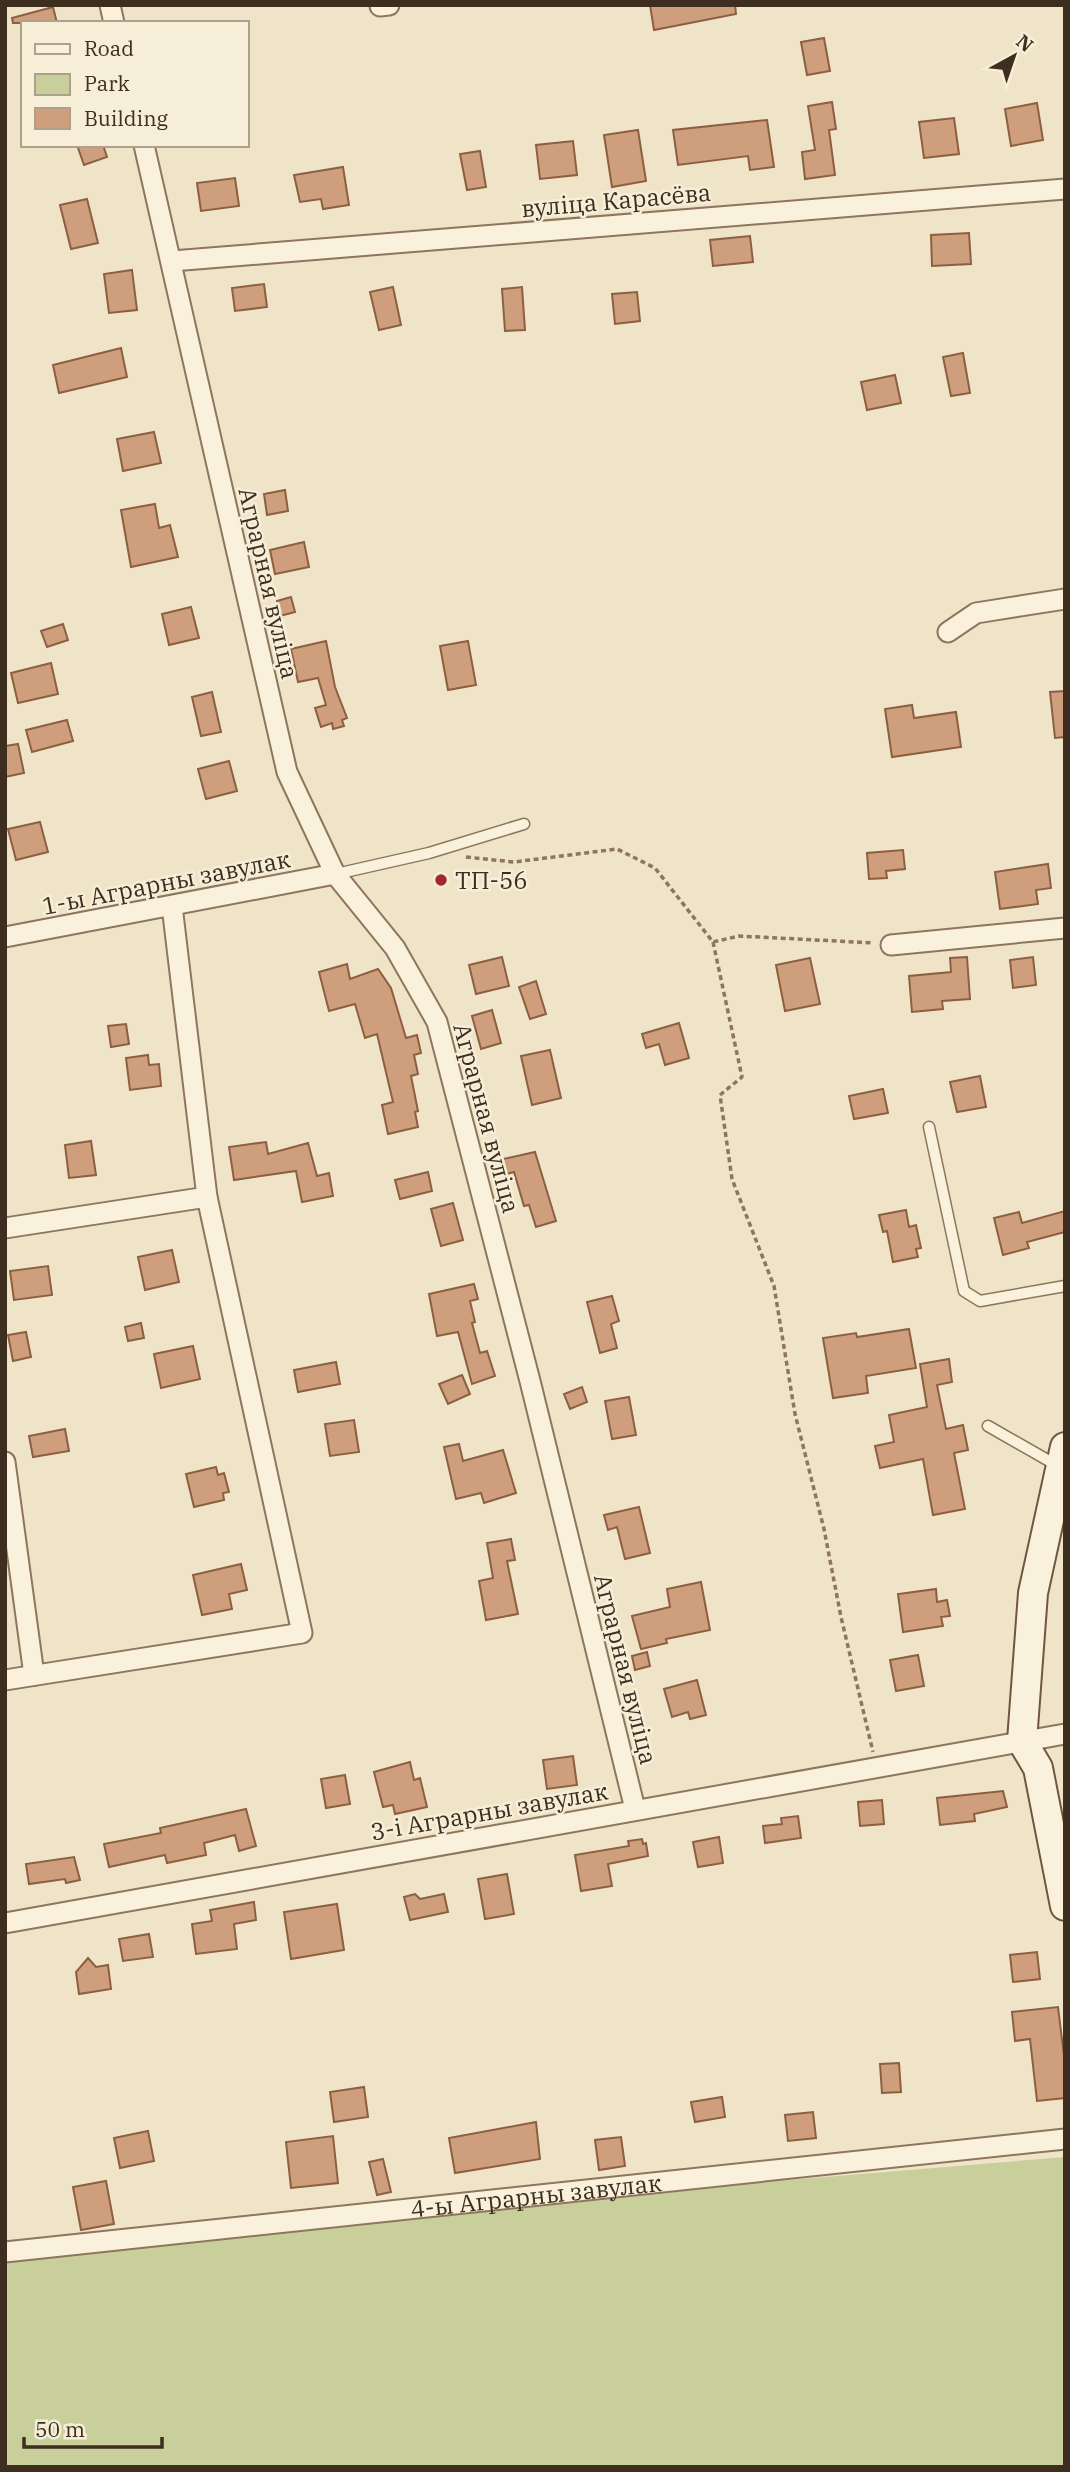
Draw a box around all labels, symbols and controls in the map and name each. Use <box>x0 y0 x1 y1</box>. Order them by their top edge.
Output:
legend <box>21 21 248 147</box>
north arrow <box>979 21 1049 91</box>
text: N <box>1011 29 1038 57</box>
text: Road <box>84 34 134 62</box>
text: Park <box>84 69 131 97</box>
text: Building <box>84 104 169 132</box>
street label: вуліца Карасёва <box>520 176 712 224</box>
street label: Аграрная вуліца <box>231 484 307 682</box>
street label: 1-ы Аграрны завулак <box>39 842 293 922</box>
place label: ТП-56 <box>455 864 528 896</box>
marker: ТП-56 <box>433 872 449 888</box>
street label: Аграрная вуліца <box>446 1020 528 1216</box>
street label: Аграрная вуліца <box>587 1570 665 1768</box>
street label: 3-і Аграрны завулак <box>368 1774 610 1848</box>
street label: 4-ы Аграрны завулак <box>409 2166 663 2225</box>
scale bar <box>24 2406 163 2450</box>
text: 50 m <box>35 2415 85 2443</box>

